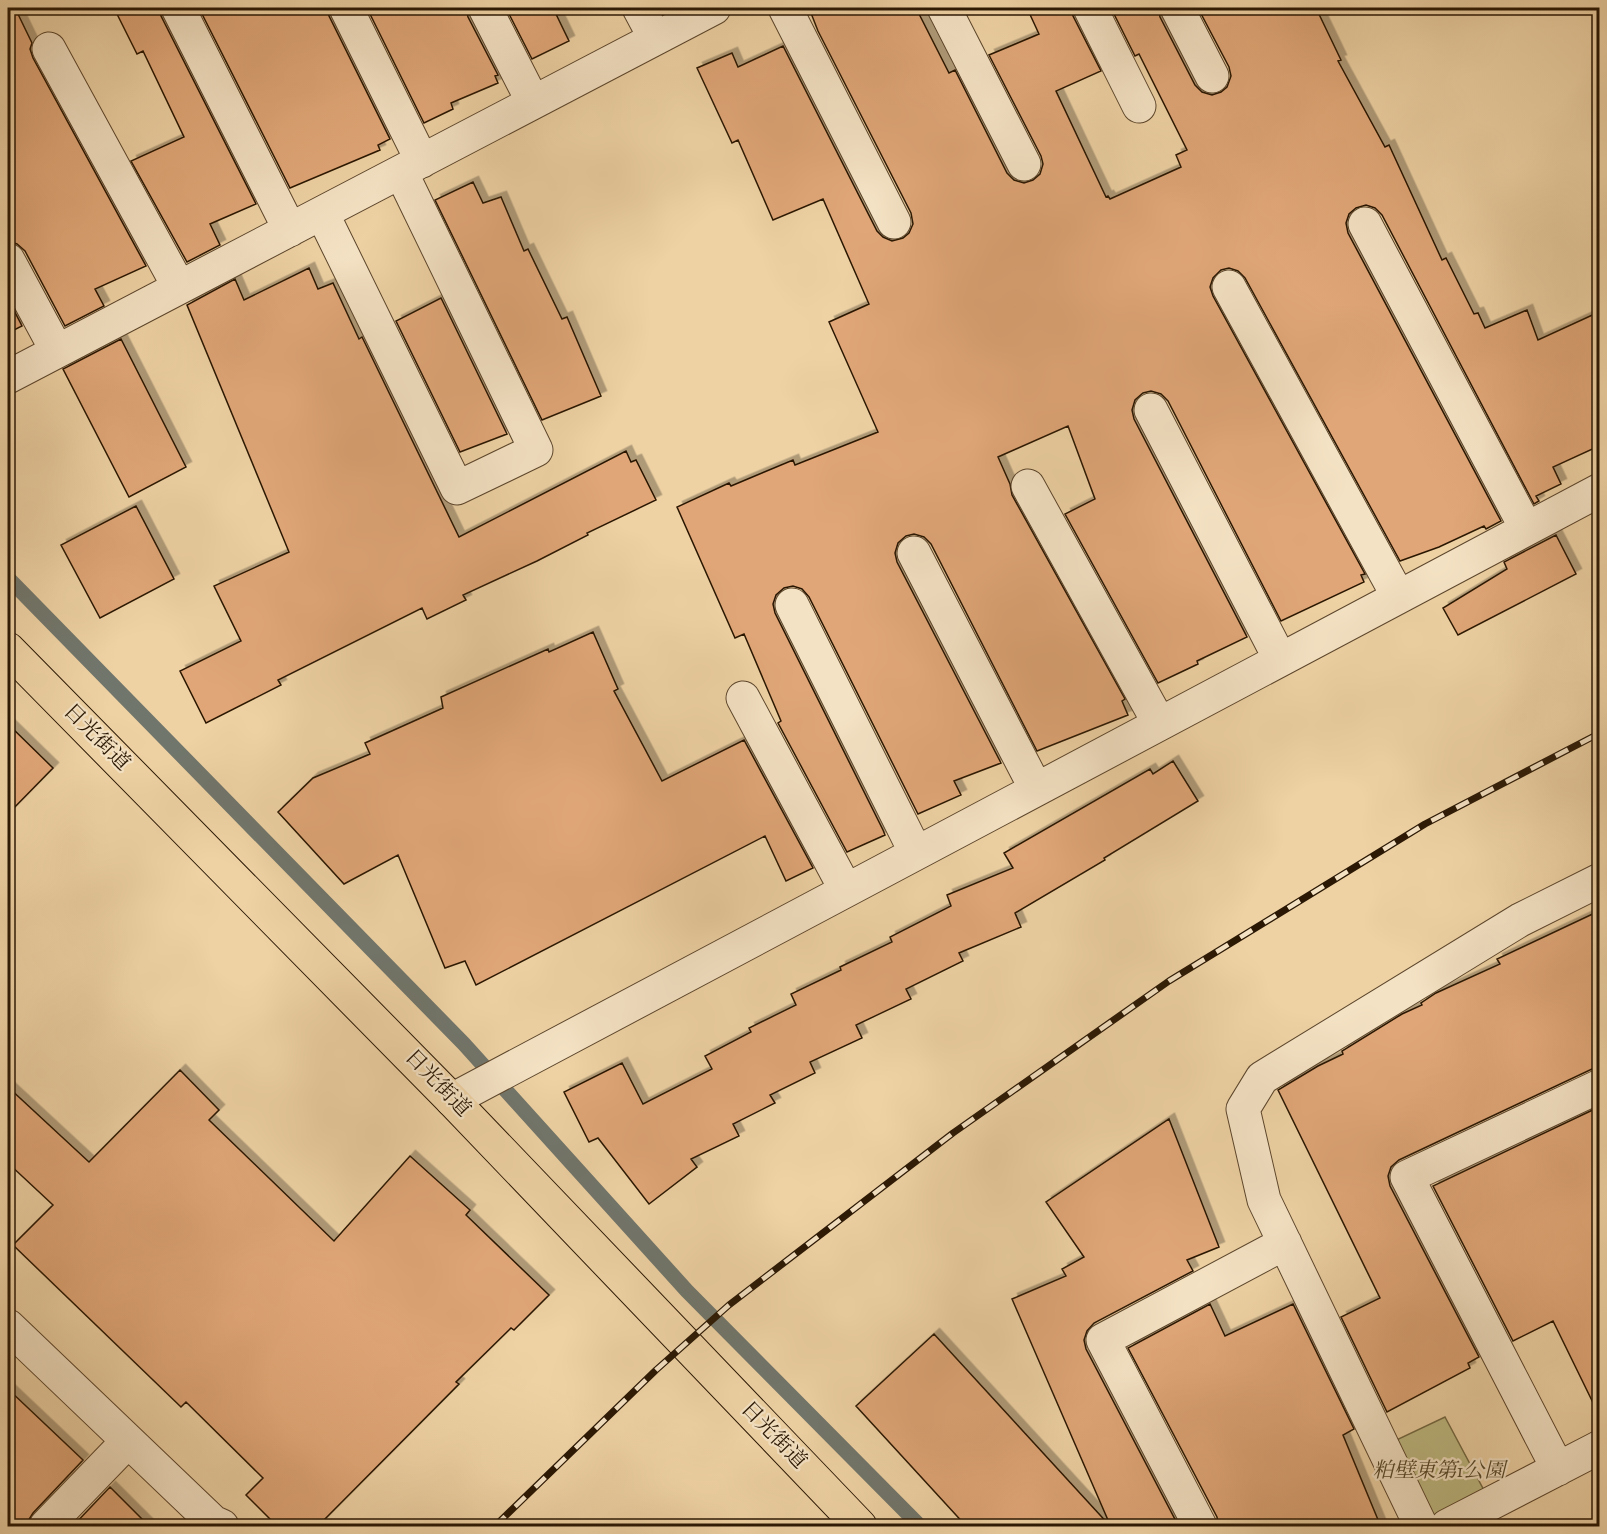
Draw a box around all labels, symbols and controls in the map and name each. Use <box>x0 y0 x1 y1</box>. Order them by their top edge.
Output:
street label: 日光街道 <box>56 698 136 778</box>
street label: 日光街道 <box>397 1043 477 1125</box>
street label: 日光街道 <box>733 1395 813 1477</box>
park label: 粕壁東第1公園 <box>1373 1457 1508 1487</box>

